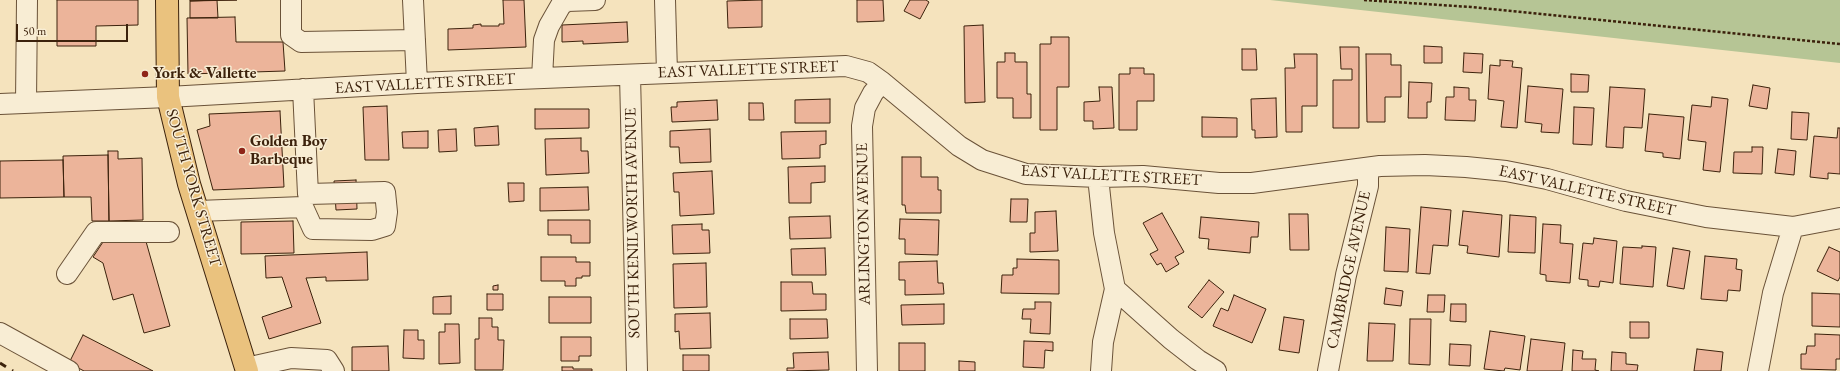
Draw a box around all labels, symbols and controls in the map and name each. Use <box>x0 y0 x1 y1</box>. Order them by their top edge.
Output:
scale bar <box>18 16 130 42</box>
text: 50 m <box>23 23 46 39</box>
street label: EAST VALLETTE STREET <box>657 57 839 83</box>
place label: York & Vallette <box>153 64 256 84</box>
marker: York & Vallette <box>140 69 150 79</box>
street label: EAST VALLETTE STREET <box>334 70 516 98</box>
street label: SOUTH YORK STREET <box>161 107 225 269</box>
street label: SOUTH KENILWORTH AVENUE <box>621 107 645 339</box>
place label: Golden Boy Barbeque <box>250 132 327 170</box>
street label: ARLINGTON AVENUE <box>853 143 875 305</box>
marker: Golden Boy Barbeque <box>237 146 247 156</box>
street label: EAST VALLETTE STREET <box>1497 161 1677 221</box>
street label: EAST VALLETTE STREET <box>1020 162 1202 190</box>
street label: CAMBRIDGE AVENUE <box>1323 189 1375 351</box>

